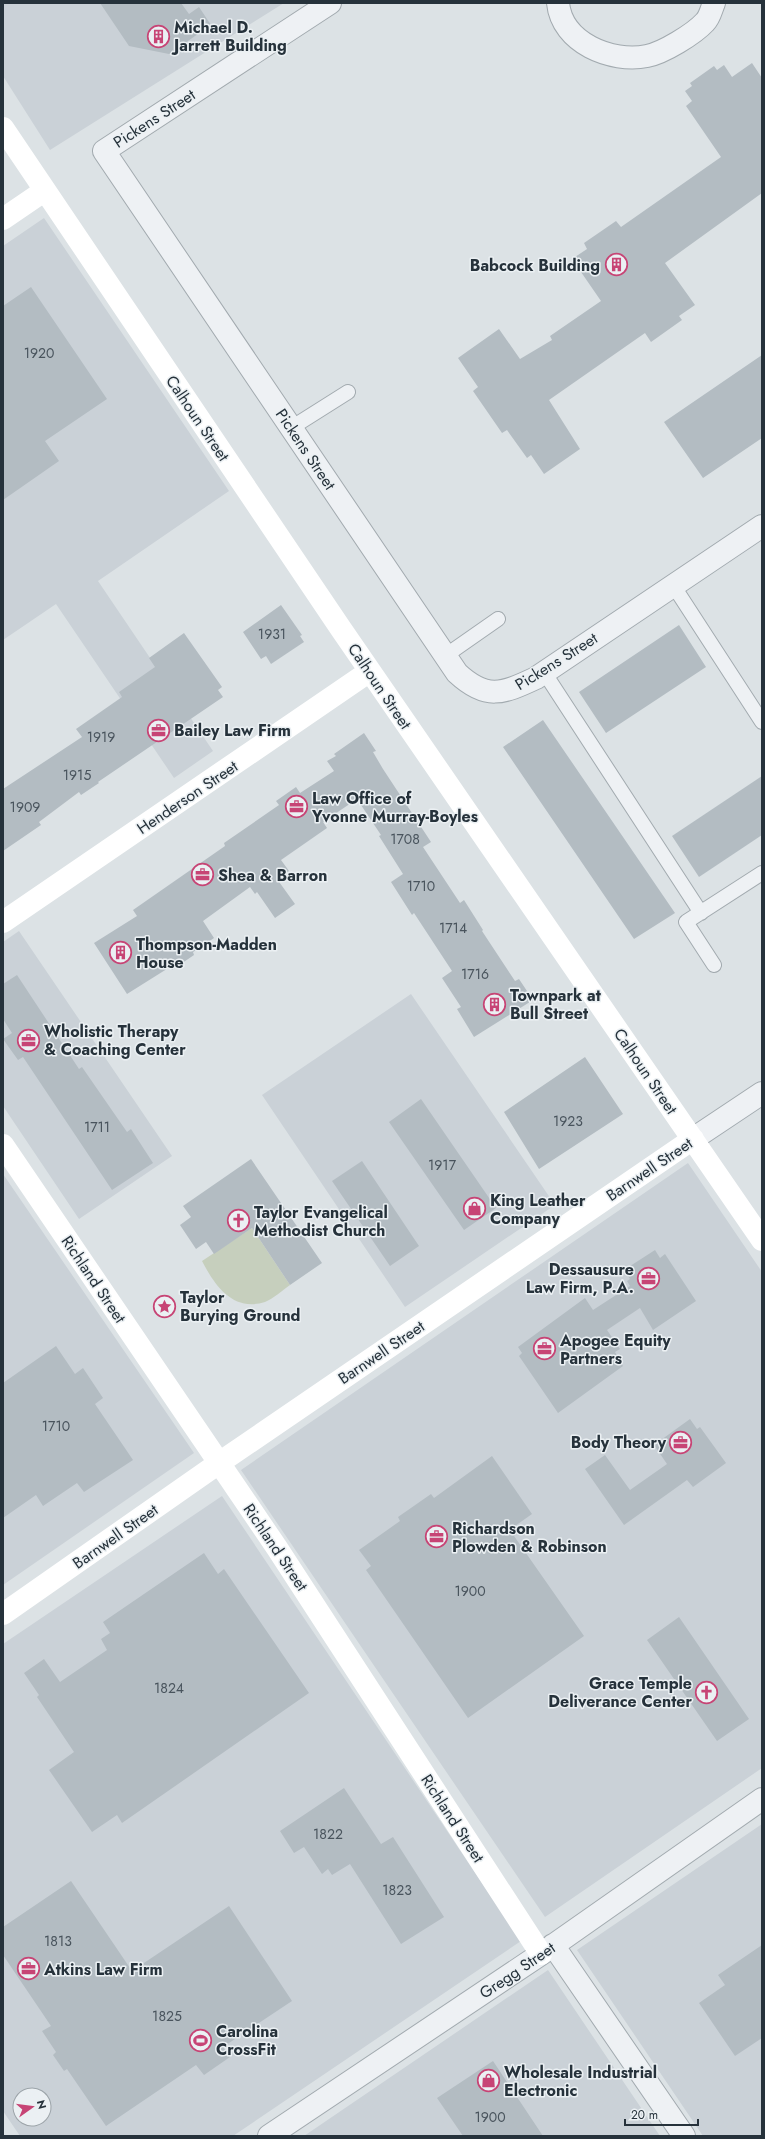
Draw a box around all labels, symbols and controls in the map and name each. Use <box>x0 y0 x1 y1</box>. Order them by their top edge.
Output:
place label: Michael D. Jarrett Building <box>171 16 287 57</box>
building icon: Michael D. Jarrett Building <box>146 23 172 49</box>
street label: Pickens Street <box>109 83 200 154</box>
building icon: Babcock Building <box>603 252 629 278</box>
place label: Babcock Building <box>470 254 600 277</box>
house number: 1920 <box>24 343 54 363</box>
street label: Calhoun Street <box>160 371 235 466</box>
street label: Pickens Street <box>270 404 341 495</box>
house number: 1931 <box>258 624 286 644</box>
street label: Pickens Street <box>511 627 602 696</box>
street label: Calhoun Street <box>342 639 417 734</box>
office icon: Bailey Law Firm <box>145 717 171 743</box>
place label: Bailey Law Firm <box>174 719 291 742</box>
house number: 1919 <box>87 727 115 747</box>
street label: Henderson Street <box>132 755 243 840</box>
house number: 1915 <box>63 765 91 785</box>
place label: Law Office of Yvonne Murray-Boyles <box>311 787 478 828</box>
office icon: Law Office of Yvonne Murray-Boyles <box>283 794 309 820</box>
house number: 1909 <box>10 797 40 817</box>
house number: 1708 <box>390 829 420 849</box>
office icon: Shea & Barron <box>189 862 215 888</box>
place label: Shea & Barron <box>218 864 327 887</box>
house number: 1710 <box>407 876 435 896</box>
house number: 1714 <box>439 918 467 938</box>
place label: Thompson-Madden House <box>136 933 277 974</box>
building icon: Thompson-Madden House <box>108 940 134 966</box>
house number: 1716 <box>461 964 489 984</box>
place label: Townpark at Bull Street <box>510 984 602 1025</box>
building icon: Townpark at Bull Street <box>482 991 508 1017</box>
place label: Wholistic Therapy & Coaching Center <box>44 1020 186 1061</box>
street label: Calhoun Street <box>608 1024 683 1119</box>
office icon: Wholistic Therapy & Coaching Center <box>15 1027 41 1053</box>
house number: 1923 <box>553 1111 583 1131</box>
house number: 1711 <box>84 1117 110 1137</box>
street label: Barnwell Street <box>602 1132 697 1207</box>
house number: 1917 <box>428 1155 457 1175</box>
place label: King Leather Company <box>490 1189 586 1230</box>
shop icon: King Leather Company <box>461 1196 487 1222</box>
place label: Taylor Evangelical Methodist Church <box>254 1201 388 1242</box>
church icon: Taylor Evangelical Methodist Church <box>226 1208 252 1234</box>
street label: Richland Street <box>56 1231 131 1328</box>
place label: Dessausure Law Firm, P.A. <box>526 1258 634 1299</box>
office icon: Dessausure Law Firm, P.A. <box>636 1265 662 1291</box>
place label: Taylor Burying Ground <box>180 1286 300 1327</box>
place icon: Taylor Burying Ground <box>152 1293 178 1319</box>
street label: Barnwell Street <box>334 1315 429 1390</box>
place label: Apogee Equity Partners <box>559 1329 671 1370</box>
office icon: Apogee Equity Partners <box>532 1336 558 1362</box>
house number: 1710 <box>42 1416 70 1436</box>
office icon: Body Theory <box>668 1429 694 1455</box>
place label: Body Theory <box>571 1431 667 1454</box>
street label: Barnwell Street <box>68 1498 163 1574</box>
street label: Richland Street <box>238 1499 313 1596</box>
place label: Richardson Plowden & Robinson <box>452 1517 607 1558</box>
office icon: Richardson Plowden & Robinson <box>424 1524 450 1550</box>
house number: 1900 <box>454 1581 486 1601</box>
place label: Grace Temple Deliverance Center <box>548 1672 692 1713</box>
house number: 1824 <box>154 1678 184 1698</box>
church icon: Grace Temple Deliverance Center <box>694 1679 720 1705</box>
street label: Richland Street <box>415 1770 490 1867</box>
house number: 1822 <box>313 1824 343 1844</box>
house number: 1823 <box>382 1880 412 1900</box>
house number: 1813 <box>44 1931 72 1951</box>
street label: Gregg Street <box>475 1936 560 2004</box>
office icon: Atkins Law Firm <box>16 1956 42 1982</box>
place label: Atkins Law Firm <box>43 1958 163 1981</box>
house number: 1825 <box>152 2006 182 2026</box>
place label: Carolina CrossFit <box>216 2020 278 2061</box>
sports icon: Carolina CrossFit <box>187 2027 213 2053</box>
place label: Wholesale Industrial Electronic <box>504 2061 657 2102</box>
shop icon: Wholesale Industrial Electronic <box>476 2068 502 2094</box>
north arrow <box>12 2087 52 2127</box>
text: N <box>33 2098 51 2111</box>
scale bar <box>625 2101 698 2127</box>
text: 20 m <box>631 2106 658 2124</box>
house number: 1900 <box>474 2107 506 2127</box>

